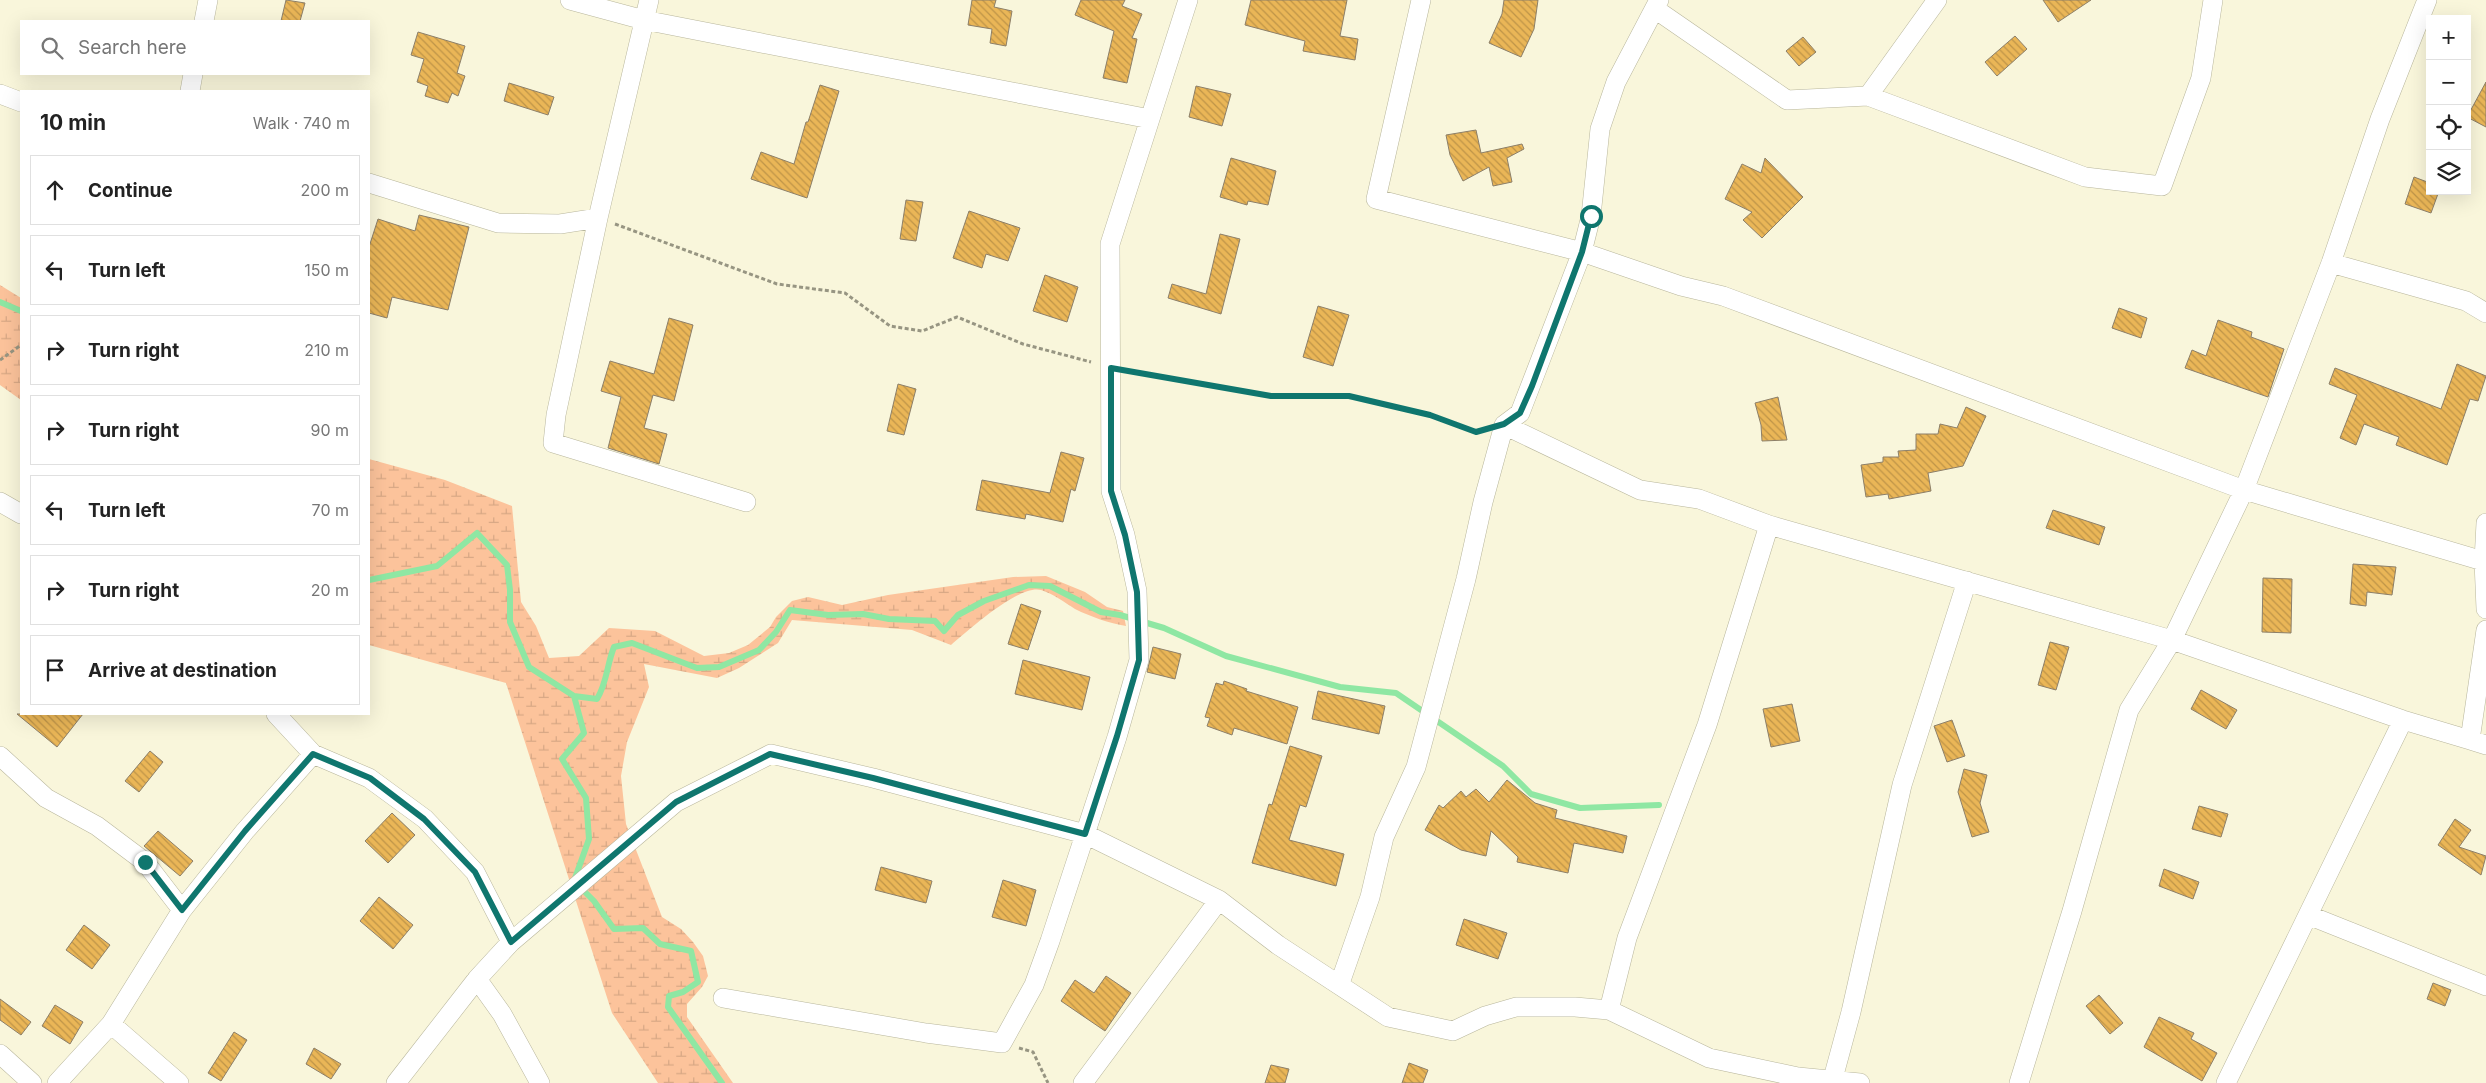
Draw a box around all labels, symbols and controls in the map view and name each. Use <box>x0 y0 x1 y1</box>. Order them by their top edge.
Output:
map controls <box>2426 15 2471 195</box>
button: + <box>2426 15 2471 60</box>
search box <box>20 20 370 75</box>
icon: search <box>38 34 66 62</box>
text: Search here <box>78 36 187 59</box>
button: − <box>2426 60 2471 105</box>
button: locate <box>2426 105 2471 150</box>
text: 10 min <box>40 110 106 135</box>
text: Walk · 740 m <box>253 113 350 133</box>
button: layers <box>2426 150 2471 195</box>
icon: ahead <box>41 176 69 204</box>
text: Continue <box>88 179 173 202</box>
text: 200 m <box>301 180 349 200</box>
route start <box>1580 205 1603 228</box>
icon: left <box>41 256 69 284</box>
text: Turn left <box>88 259 166 282</box>
text: 150 m <box>304 260 349 280</box>
icon: right <box>41 336 69 364</box>
text: Turn right <box>88 339 179 362</box>
text: 210 m <box>304 340 349 360</box>
icon: right <box>41 416 69 444</box>
text: Turn right <box>88 419 179 442</box>
text: 90 m <box>310 420 349 440</box>
icon: left <box>41 496 69 524</box>
text: Turn left <box>88 499 166 522</box>
text: 70 m <box>312 500 349 520</box>
icon: right <box>41 576 69 604</box>
text: Turn right <box>88 579 179 602</box>
text: 20 m <box>311 580 349 600</box>
icon: arrive <box>41 656 69 684</box>
text: Arrive at destination <box>88 659 277 682</box>
route end <box>134 851 157 874</box>

